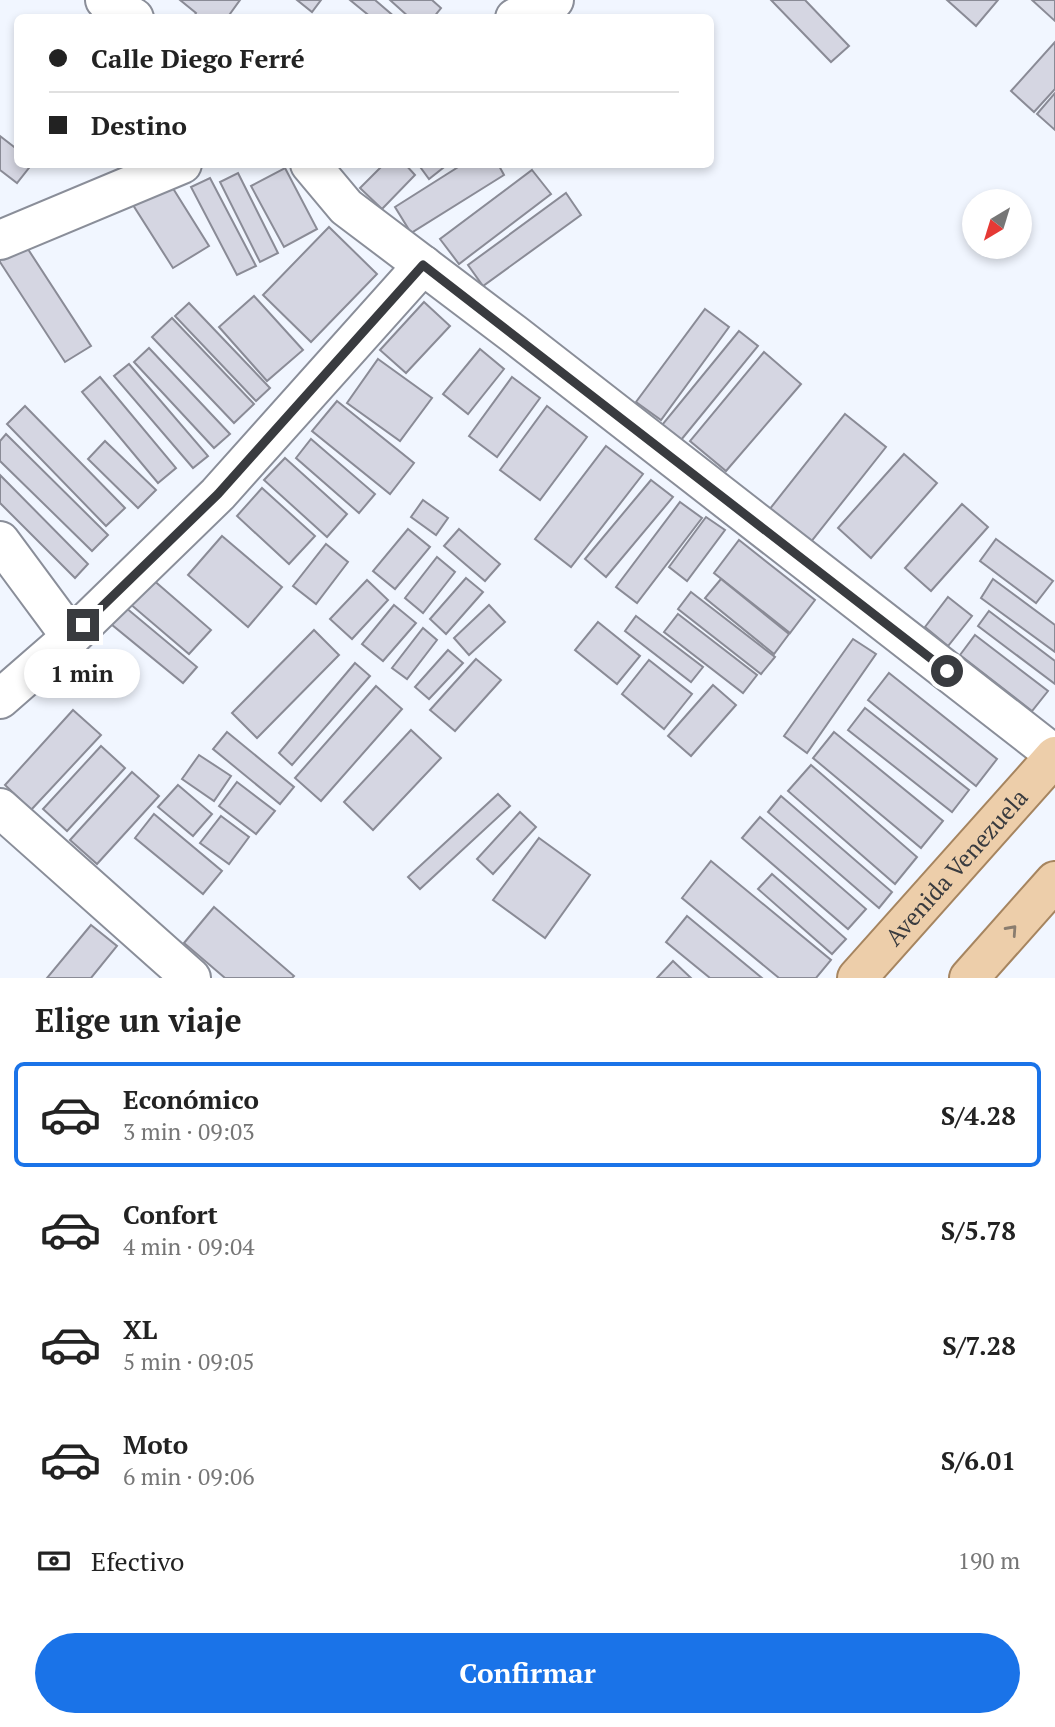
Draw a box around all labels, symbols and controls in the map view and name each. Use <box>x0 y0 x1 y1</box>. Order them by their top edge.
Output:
text: Calle Diego Ferré <box>91 41 305 75</box>
text: Destino <box>91 108 187 142</box>
north arrow <box>962 189 1032 259</box>
map controls <box>962 189 1032 259</box>
route end <box>67 609 99 641</box>
callout: 1 min <box>25 650 141 698</box>
route start <box>931 655 963 687</box>
text: 1 min <box>51 658 113 689</box>
street label: Avenida Venezuela <box>878 782 1035 952</box>
one-way arrow <box>1004 925 1016 938</box>
text: Elige un viaje <box>35 999 242 1041</box>
text: Económico <box>123 1082 259 1116</box>
icon: car <box>39 1083 102 1146</box>
text: S/4.28 <box>941 1098 1016 1132</box>
text: 3 min · 09:03 <box>123 1116 255 1147</box>
text: Confort <box>123 1197 218 1231</box>
icon: car <box>39 1198 102 1261</box>
text: S/5.78 <box>941 1213 1016 1247</box>
text: 4 min · 09:04 <box>123 1231 255 1262</box>
text: XL <box>123 1312 157 1346</box>
icon: car <box>39 1313 102 1376</box>
text: S/7.28 <box>942 1328 1016 1362</box>
text: 5 min · 09:05 <box>123 1346 255 1377</box>
text: Moto <box>123 1427 188 1461</box>
icon: car <box>39 1428 102 1491</box>
text: S/6.01 <box>941 1443 1016 1477</box>
text: 6 min · 09:06 <box>123 1461 255 1492</box>
icon: cash <box>35 1542 73 1580</box>
text: Efectivo <box>91 1544 184 1578</box>
text: 190 m <box>958 1545 1020 1576</box>
button: Confirmar <box>35 1633 1020 1713</box>

